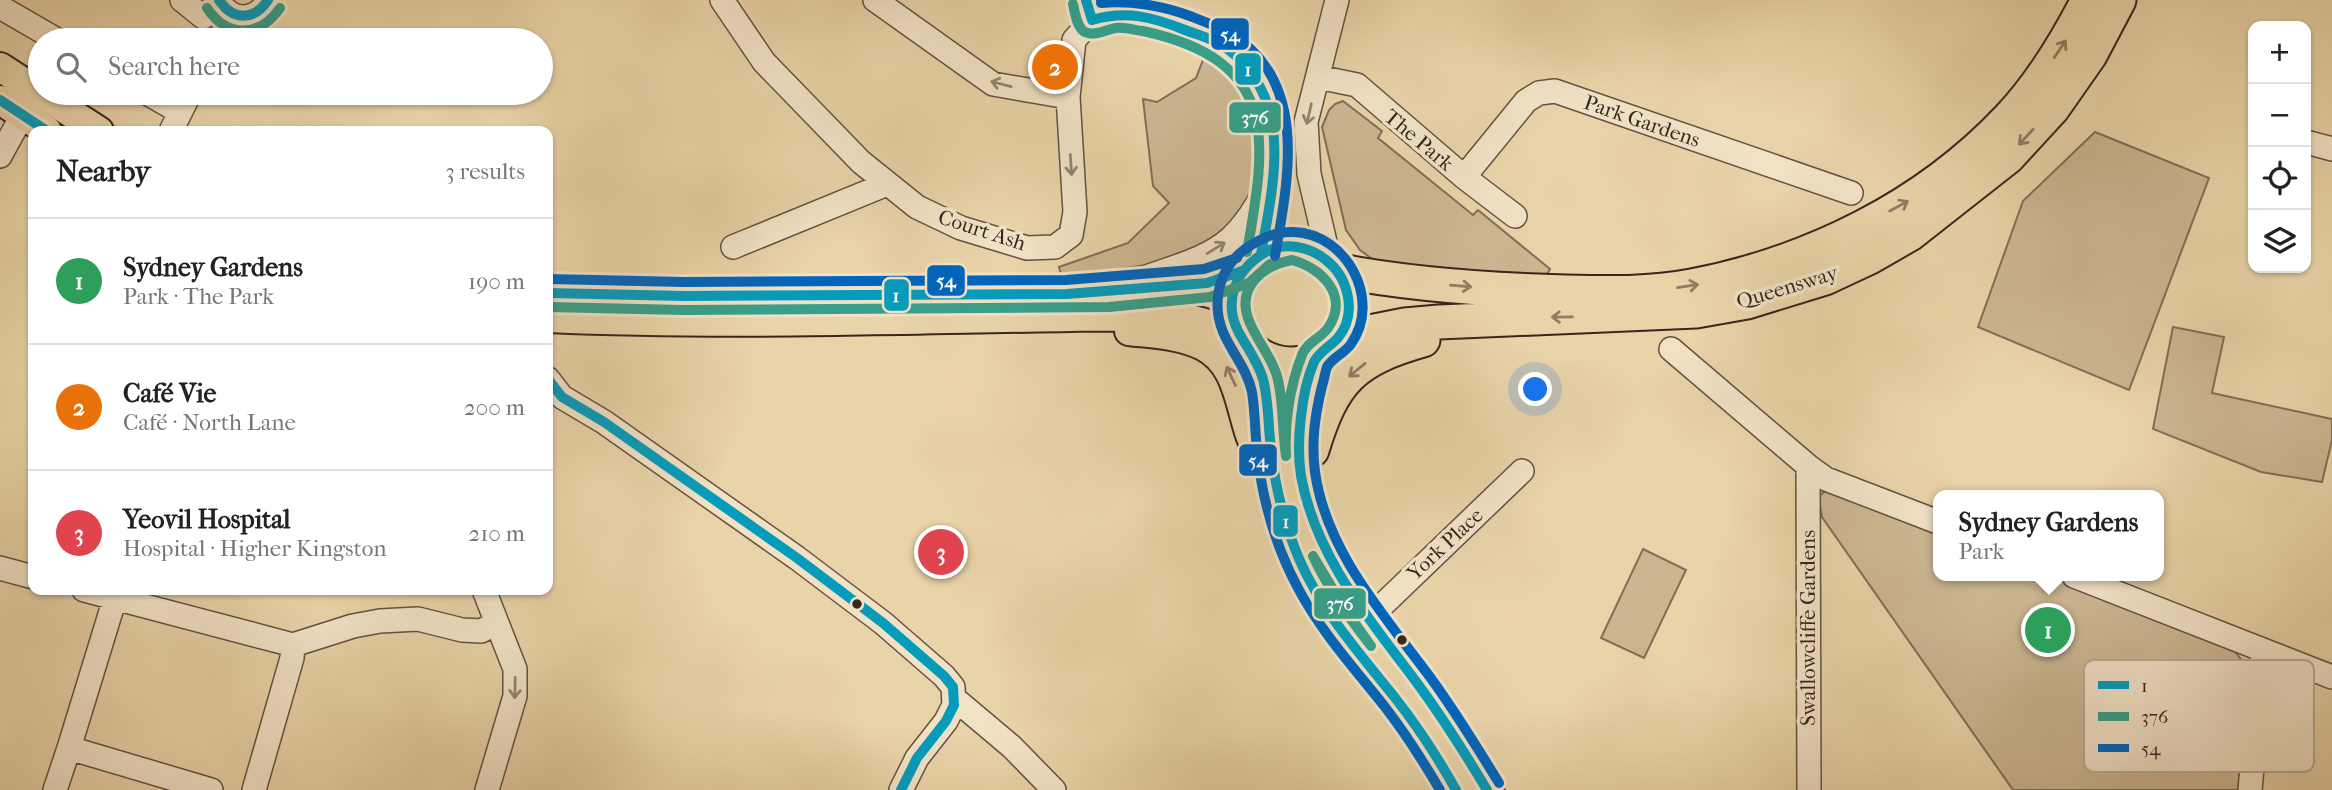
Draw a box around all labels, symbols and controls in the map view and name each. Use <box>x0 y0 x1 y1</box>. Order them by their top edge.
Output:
line badge: 54 <box>1210 17 1250 51</box>
map controls <box>2248 21 2311 273</box>
button: + <box>2248 21 2311 84</box>
text: 54 <box>1220 24 1240 46</box>
search box <box>28 28 553 105</box>
one-way arrow <box>2053 40 2067 59</box>
pin: 2 <box>1032 41 1078 93</box>
icon: search <box>52 48 90 86</box>
text: Search here <box>108 51 240 82</box>
line badge: 1 <box>1234 52 1262 86</box>
text: 1 <box>1245 59 1251 81</box>
one-way arrow <box>990 77 1012 90</box>
button: − <box>2248 84 2311 147</box>
street label: Park Gardens <box>1581 90 1703 152</box>
line badge: 376 <box>1228 101 1282 134</box>
one-way arrow <box>1301 102 1315 125</box>
street label: The Park <box>1380 104 1459 176</box>
text: 376 <box>1241 107 1269 129</box>
one-way arrow <box>2018 128 2035 145</box>
button: locate <box>2248 147 2311 210</box>
one-way arrow <box>1065 153 1078 176</box>
text: Nearby <box>56 154 151 189</box>
text: 3 results <box>445 158 525 185</box>
one-way arrow <box>1888 199 1909 212</box>
street label: Court Ash <box>935 205 1029 255</box>
button: layers <box>2248 210 2311 273</box>
one-way arrow <box>1206 240 1226 254</box>
text: Sydney Gardens <box>123 252 303 283</box>
street label: Queensway <box>1733 260 1841 314</box>
line badge: 54 <box>926 264 966 297</box>
text: 1 <box>75 268 83 295</box>
text: 190 m <box>468 268 525 295</box>
text: 54 <box>936 270 956 292</box>
line badge: 1 <box>883 278 910 312</box>
one-way arrow <box>1676 279 1699 292</box>
one-way arrow <box>1449 280 1472 293</box>
text: Park · The Park <box>123 283 274 310</box>
text: 1 <box>893 285 899 307</box>
one-way arrow <box>1551 310 1574 323</box>
one-way arrow <box>1349 362 1367 377</box>
one-way arrow <box>1223 366 1237 387</box>
your location <box>1518 372 1552 406</box>
text: Café Vie <box>123 378 216 409</box>
text: 2 <box>73 394 85 421</box>
text: 200 m <box>464 394 525 421</box>
text: Café · North Lane <box>123 409 296 436</box>
line badge: 54 <box>1238 443 1278 477</box>
text: 54 <box>1248 450 1268 472</box>
popup <box>1933 490 2164 581</box>
street label: York Place <box>1401 503 1488 586</box>
text: Yeovil Hospital <box>123 504 290 535</box>
line badge: 1 <box>1272 504 1299 538</box>
text: Sydney Gardens <box>1959 507 2138 538</box>
text: 1 <box>1283 511 1289 533</box>
text: 3 <box>74 520 84 547</box>
text: 210 m <box>468 520 525 547</box>
pin: 3 <box>918 526 964 578</box>
street label: Swallowcliffe Gardens <box>1796 530 1820 726</box>
text: Hospital · Higher Kingston <box>123 535 387 562</box>
text: Park <box>1959 538 2004 565</box>
line badge: 376 <box>1313 587 1367 620</box>
text: 376 <box>1326 593 1354 615</box>
unlabelled marker <box>850 597 864 611</box>
pin: 1 <box>2025 604 2071 656</box>
unlabelled marker <box>1395 633 1409 647</box>
legend <box>2084 660 2314 772</box>
text: 1 <box>2141 675 2148 697</box>
one-way arrow <box>508 676 521 699</box>
text: 376 <box>2141 706 2169 728</box>
text: 54 <box>2141 738 2161 760</box>

